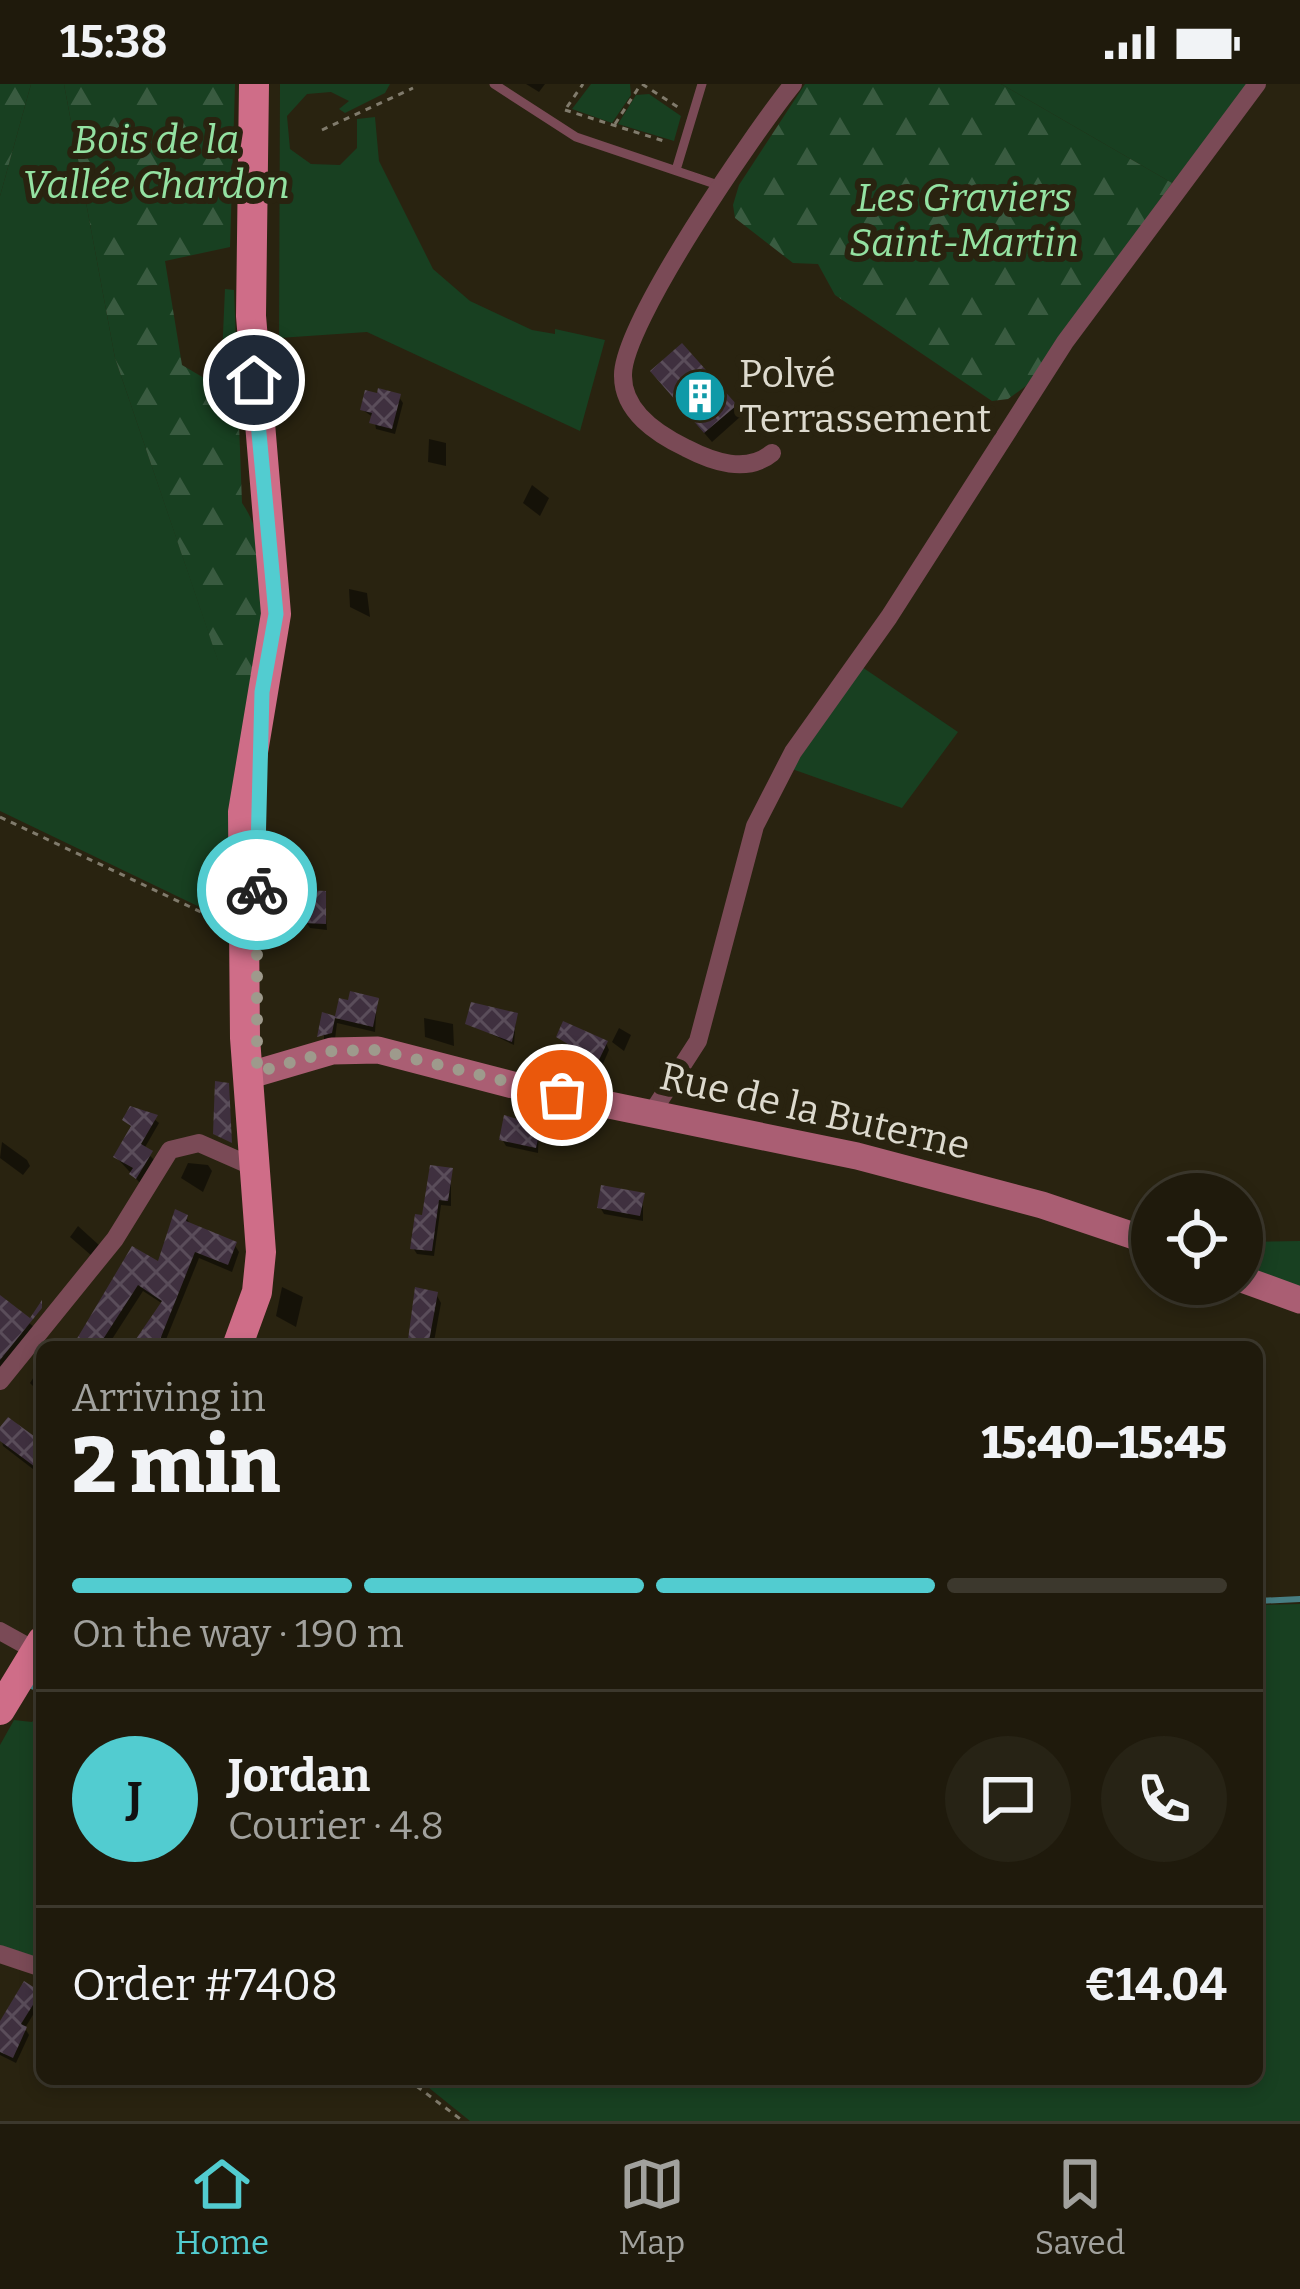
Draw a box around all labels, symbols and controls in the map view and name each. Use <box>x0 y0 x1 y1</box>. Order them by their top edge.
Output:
text: 15:38 <box>60 15 168 69</box>
park label: Bois de la Vallée Chardon <box>22 117 290 208</box>
park label: Les Graviers Saint-Martin <box>849 175 1079 266</box>
pin <box>203 329 305 431</box>
icon: home <box>221 347 287 413</box>
place label: Polvé Terrassement <box>739 351 991 442</box>
building icon: Polvé Terrassement <box>672 368 728 424</box>
courier <box>197 830 317 950</box>
icon: bike <box>224 857 290 923</box>
pin <box>511 1044 613 1146</box>
street label: Rue de la Buterne <box>655 1053 975 1169</box>
icon: bag <box>529 1062 595 1128</box>
map controls <box>1131 1173 1263 1305</box>
button: locate <box>1131 1173 1263 1305</box>
text: Arriving in <box>72 1375 266 1421</box>
text: 15:40–15:45 <box>981 1416 1227 1470</box>
text: 2 min <box>72 1419 281 1513</box>
text: On the way · 190 m <box>72 1611 404 1657</box>
button: chat <box>945 1736 1071 1862</box>
button: phone <box>1101 1736 1227 1862</box>
text: Jordan <box>228 1749 370 1803</box>
text: J <box>127 1772 143 1826</box>
text: Courier · 4.8 <box>228 1803 444 1849</box>
text: Order #7408 <box>72 1958 338 2012</box>
text: €14.04 <box>1085 1958 1227 2012</box>
tab: Home <box>175 2151 269 2263</box>
tab: Map <box>619 2151 685 2263</box>
tab: Saved <box>1035 2151 1125 2263</box>

